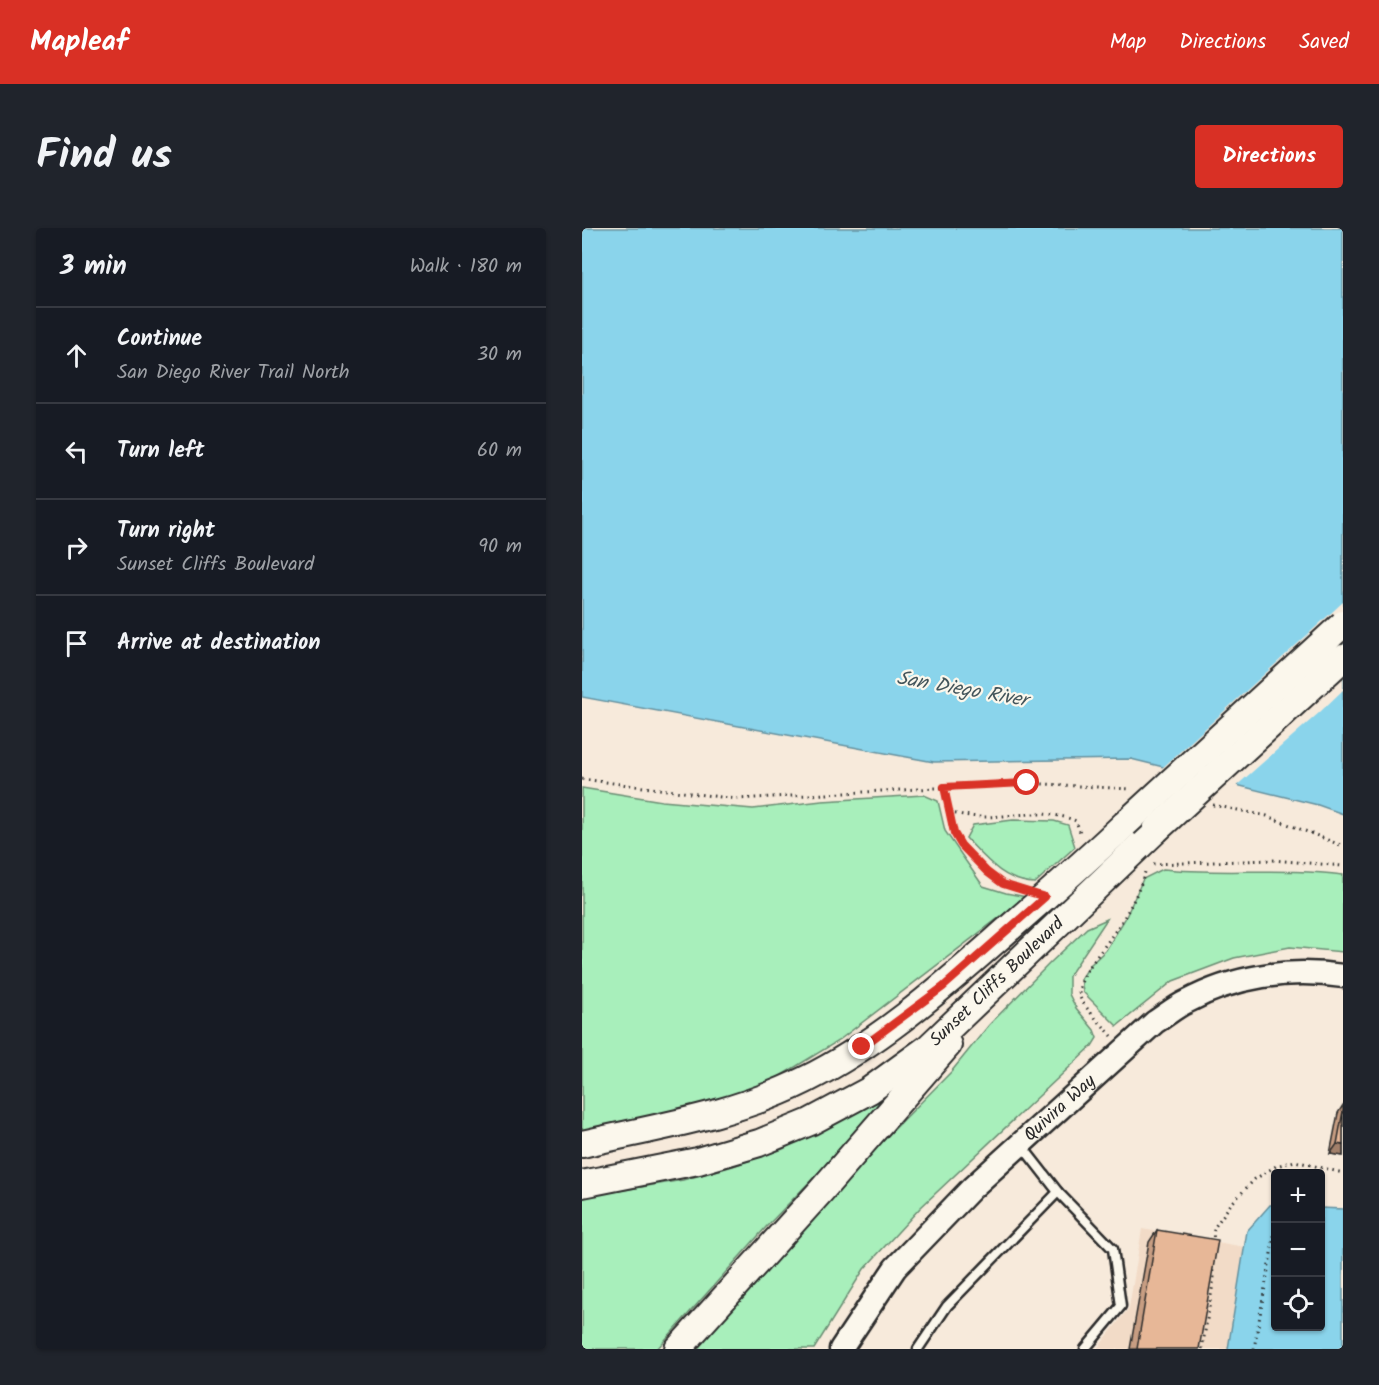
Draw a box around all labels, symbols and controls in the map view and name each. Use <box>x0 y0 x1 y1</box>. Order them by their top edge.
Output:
text: Mapleaf <box>30 20 128 65</box>
text: Map <box>1110 26 1146 59</box>
text: Directions <box>1179 26 1266 59</box>
text: Saved <box>1299 26 1349 59</box>
text: Find us <box>36 123 172 190</box>
button: Directions <box>1195 125 1343 188</box>
text: 3 min <box>60 246 127 288</box>
text: Walk · 180 m <box>410 251 522 283</box>
text: Continue <box>117 322 202 357</box>
icon: ahead <box>60 339 93 372</box>
text: 30 m <box>477 339 522 371</box>
text: San Diego River Trail North <box>117 357 350 389</box>
text: Turn left <box>117 434 204 469</box>
icon: left <box>60 435 93 468</box>
text: 60 m <box>477 435 522 467</box>
text: Turn right <box>117 514 215 549</box>
icon: right <box>60 531 93 564</box>
text: 90 m <box>478 531 522 563</box>
text: Sunset Cliffs Boulevard <box>117 549 314 581</box>
text: Arrive at destination <box>117 626 320 661</box>
icon: arrive <box>60 627 93 660</box>
water label: San Diego River <box>894 663 1034 718</box>
route start <box>1013 769 1039 795</box>
street label: Sunset Cliffs Boulevard <box>923 910 1072 1054</box>
route end <box>848 1033 874 1059</box>
street label: Quivira Way <box>1017 1067 1103 1149</box>
map controls <box>1271 1169 1325 1331</box>
button: + <box>1271 1169 1325 1223</box>
button: − <box>1271 1223 1325 1277</box>
button: locate <box>1271 1277 1325 1331</box>

